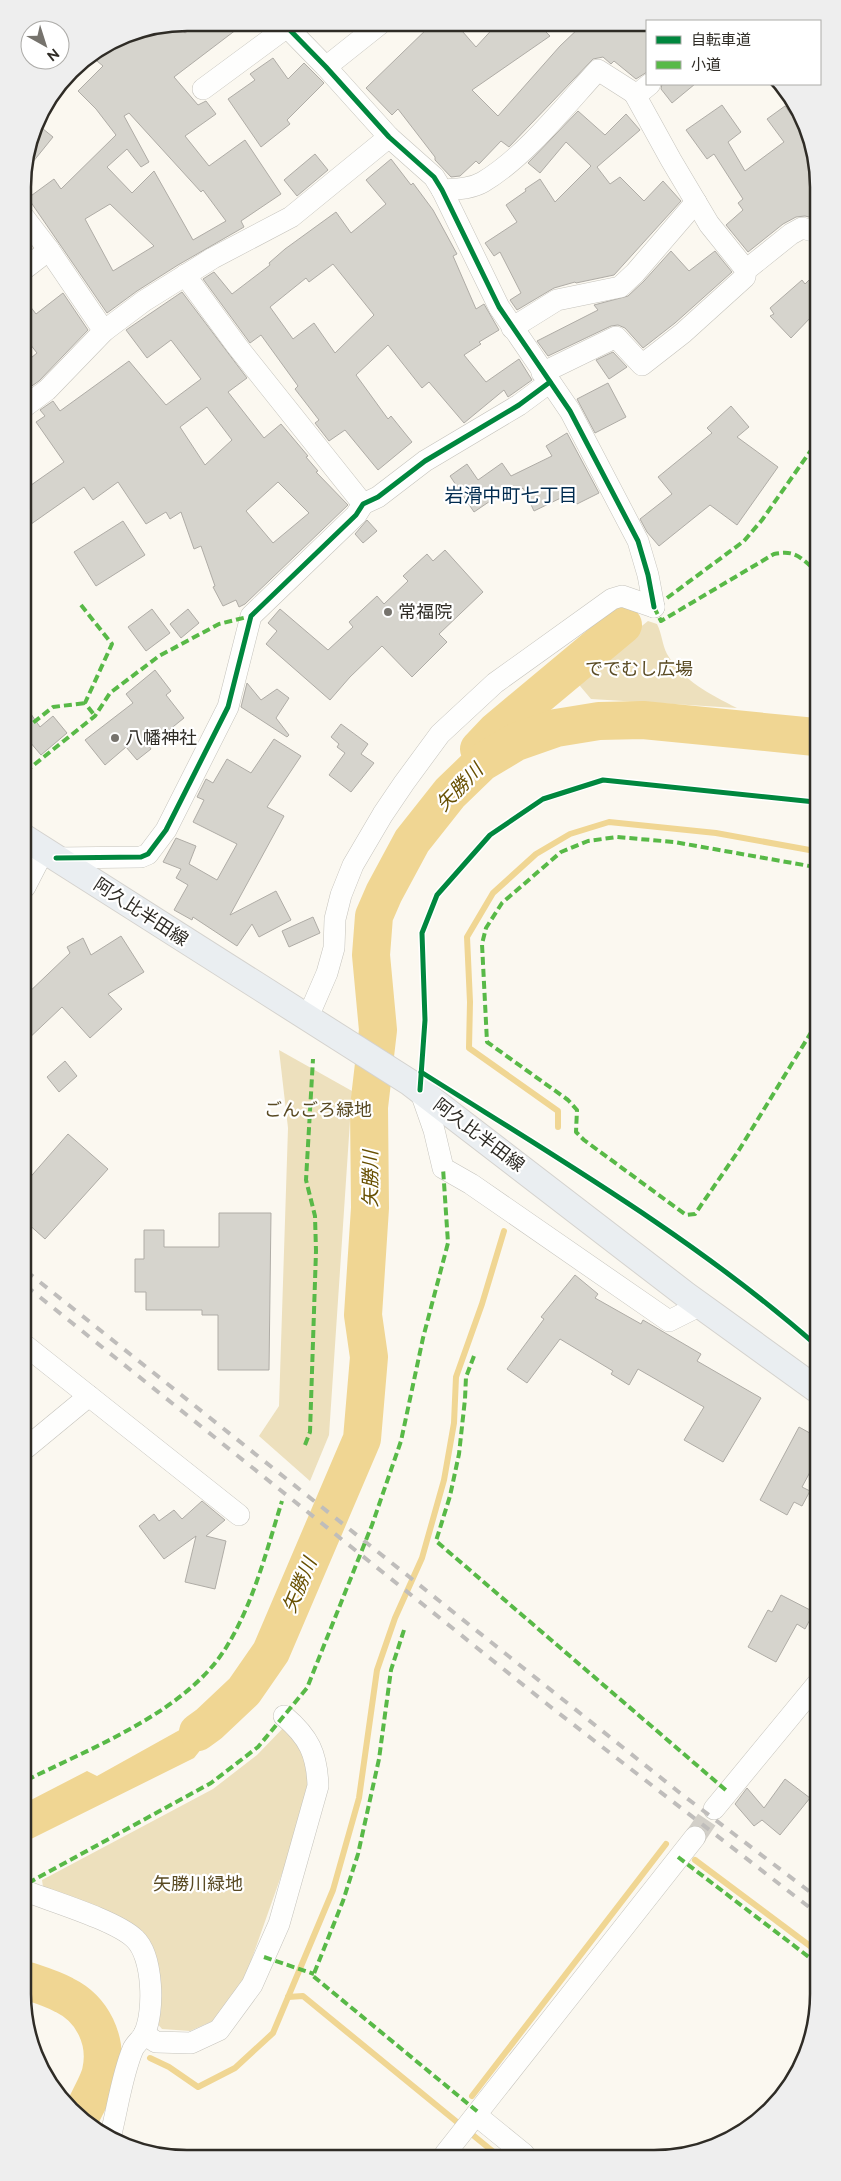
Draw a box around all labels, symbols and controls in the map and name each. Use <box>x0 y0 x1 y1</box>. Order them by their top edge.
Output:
north arrow <box>20 20 70 70</box>
legend <box>646 20 821 85</box>
text: 自転車道 <box>691 31 751 49</box>
text: N <box>44 46 62 65</box>
text: 小道 <box>691 56 721 74</box>
district label: 岩滑中町七丁目 <box>444 484 578 506</box>
place label: 常福院 <box>398 601 452 622</box>
marker: 常福院 <box>382 606 394 618</box>
park label: ででむし広場 <box>585 658 693 679</box>
place label: 八幡神社 <box>125 727 197 748</box>
marker: 八幡神社 <box>109 732 121 744</box>
water label: 矢勝川 <box>431 757 488 815</box>
street label: 阿久比半田線 <box>90 873 192 950</box>
street label: 阿久比半田線 <box>430 1094 529 1175</box>
park label: ごんごろ緑地 <box>264 1099 372 1120</box>
water label: 矢勝川 <box>359 1149 381 1208</box>
water label: 矢勝川 <box>278 1553 321 1616</box>
park label: 矢勝川緑地 <box>153 1873 243 1894</box>

